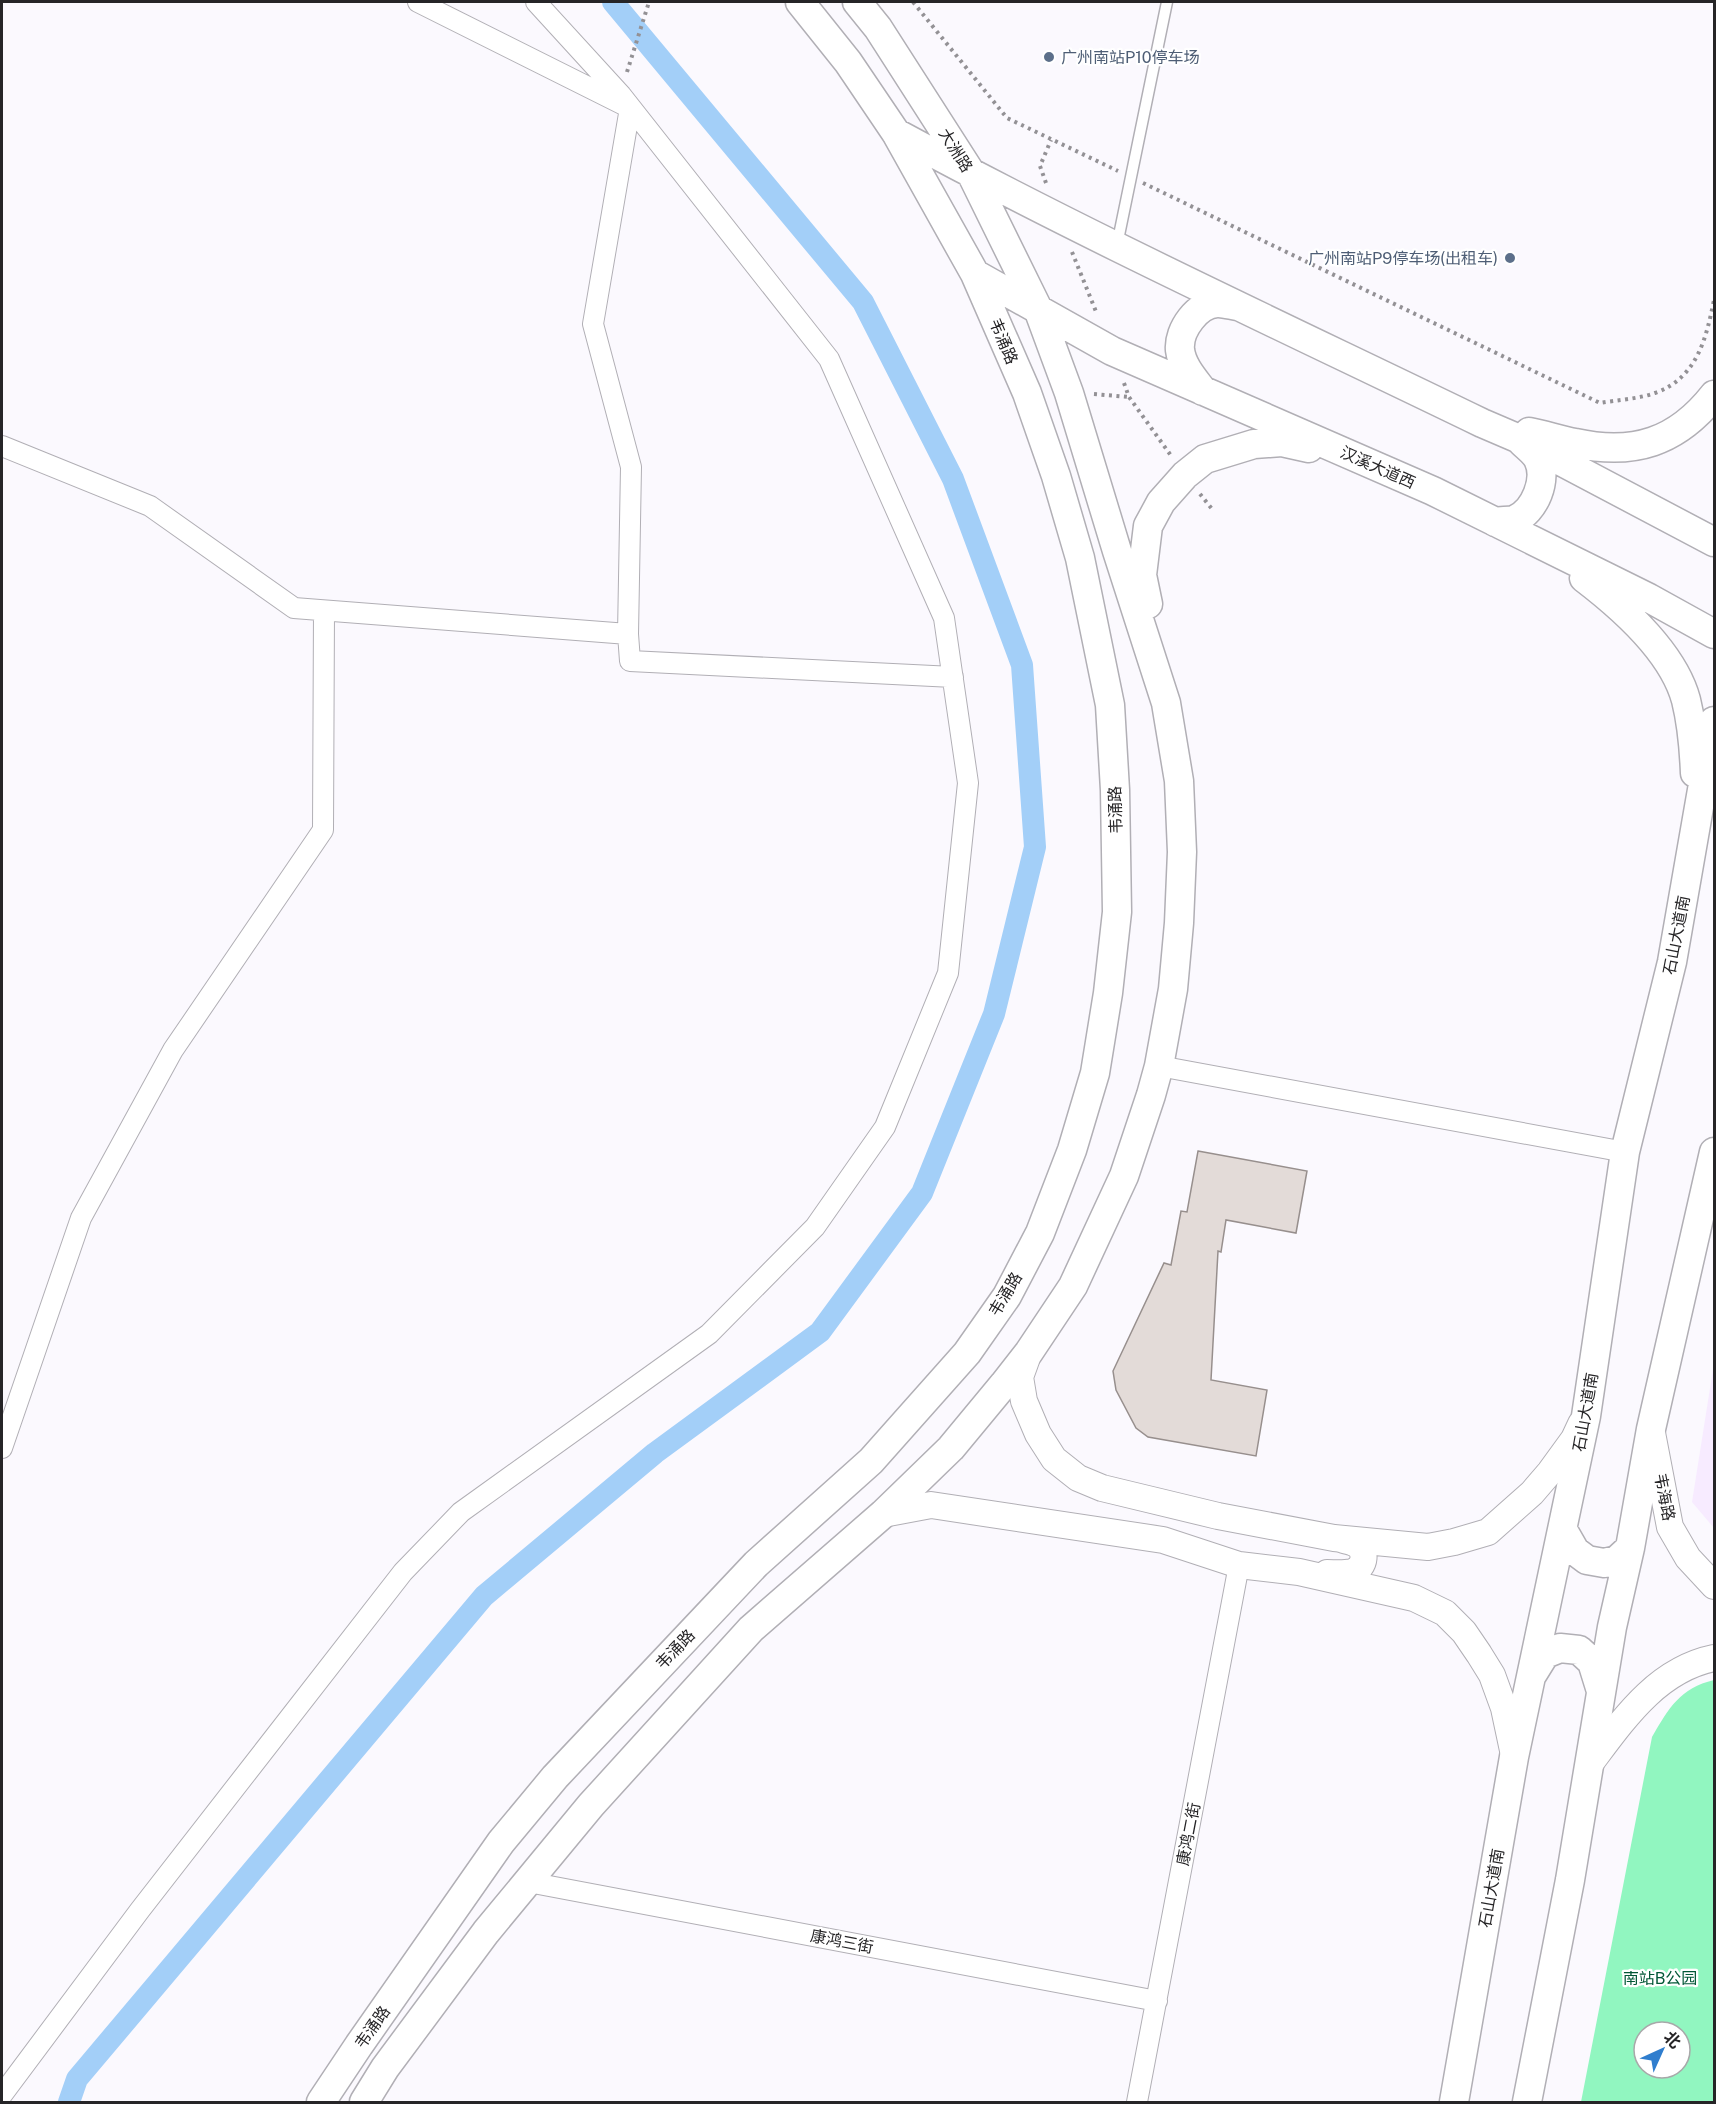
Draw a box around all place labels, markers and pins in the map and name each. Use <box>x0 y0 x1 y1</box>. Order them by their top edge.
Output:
place label: 广州南站P10停车场 <box>1061 48 1200 67</box>
marker: 广州南站P10停车场 <box>1042 50 1056 64</box>
place label: 广州南站P9停车场(出租车) <box>1308 249 1498 268</box>
marker: 广州南站P9停车场(出租车) <box>1503 251 1517 265</box>

